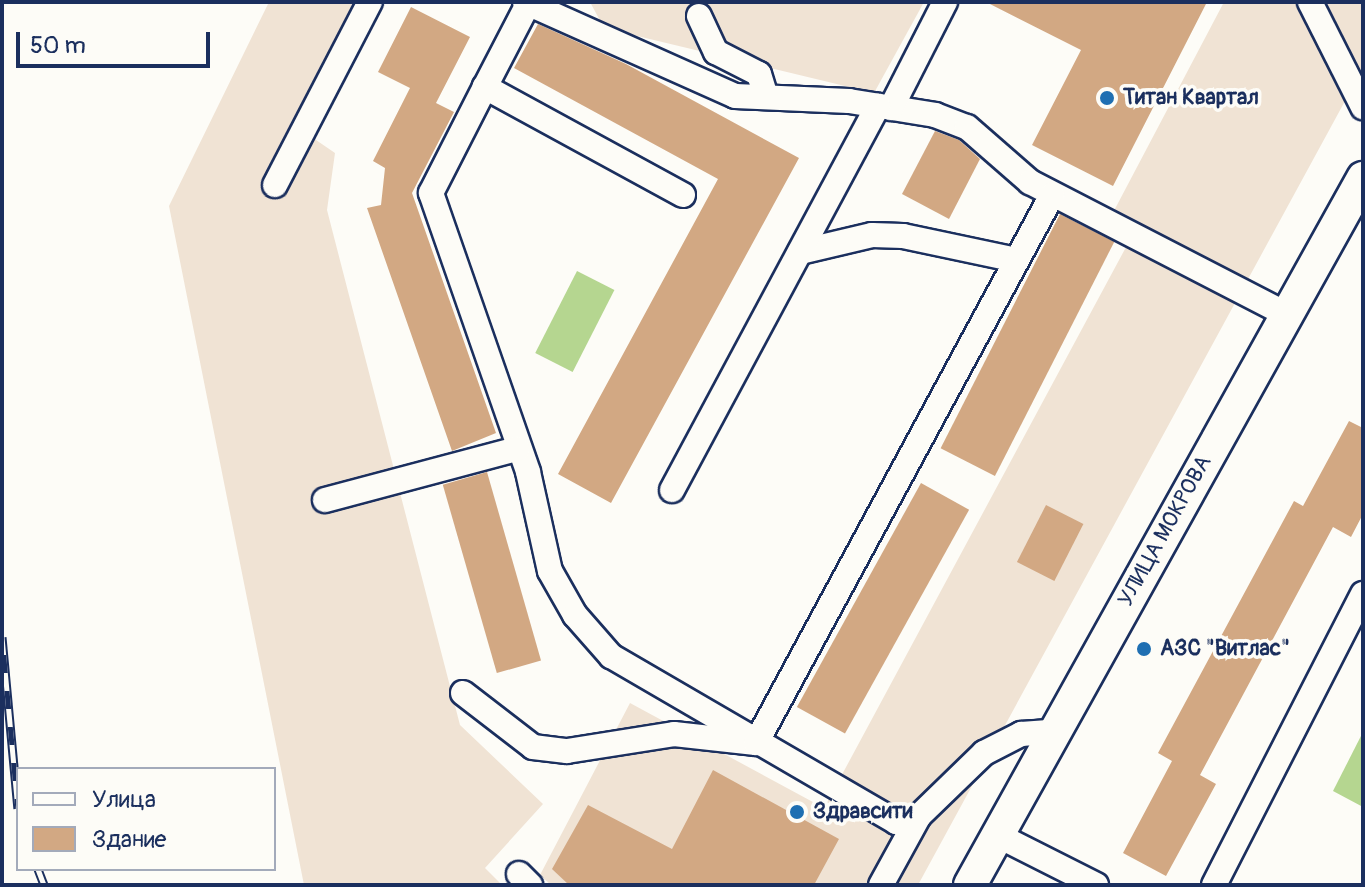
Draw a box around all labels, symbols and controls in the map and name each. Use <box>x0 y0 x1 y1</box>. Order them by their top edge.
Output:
scale bar <box>20 16 214 66</box>
text: 50 m <box>30 31 86 60</box>
place label: Титан Квартал <box>1123 85 1259 111</box>
marker: Титан Квартал <box>1098 89 1116 107</box>
street label: УЛИЦА МОКРОВА <box>1113 451 1217 611</box>
place label: АЗС "Витлас" <box>1160 636 1290 662</box>
marker: АЗС "Витлас" <box>1135 640 1153 658</box>
legend <box>16 767 276 871</box>
text: Улица <box>92 785 156 814</box>
place label: Здравсити <box>813 799 913 825</box>
marker: Здравсити <box>788 803 806 821</box>
text: Здание <box>92 825 166 854</box>

